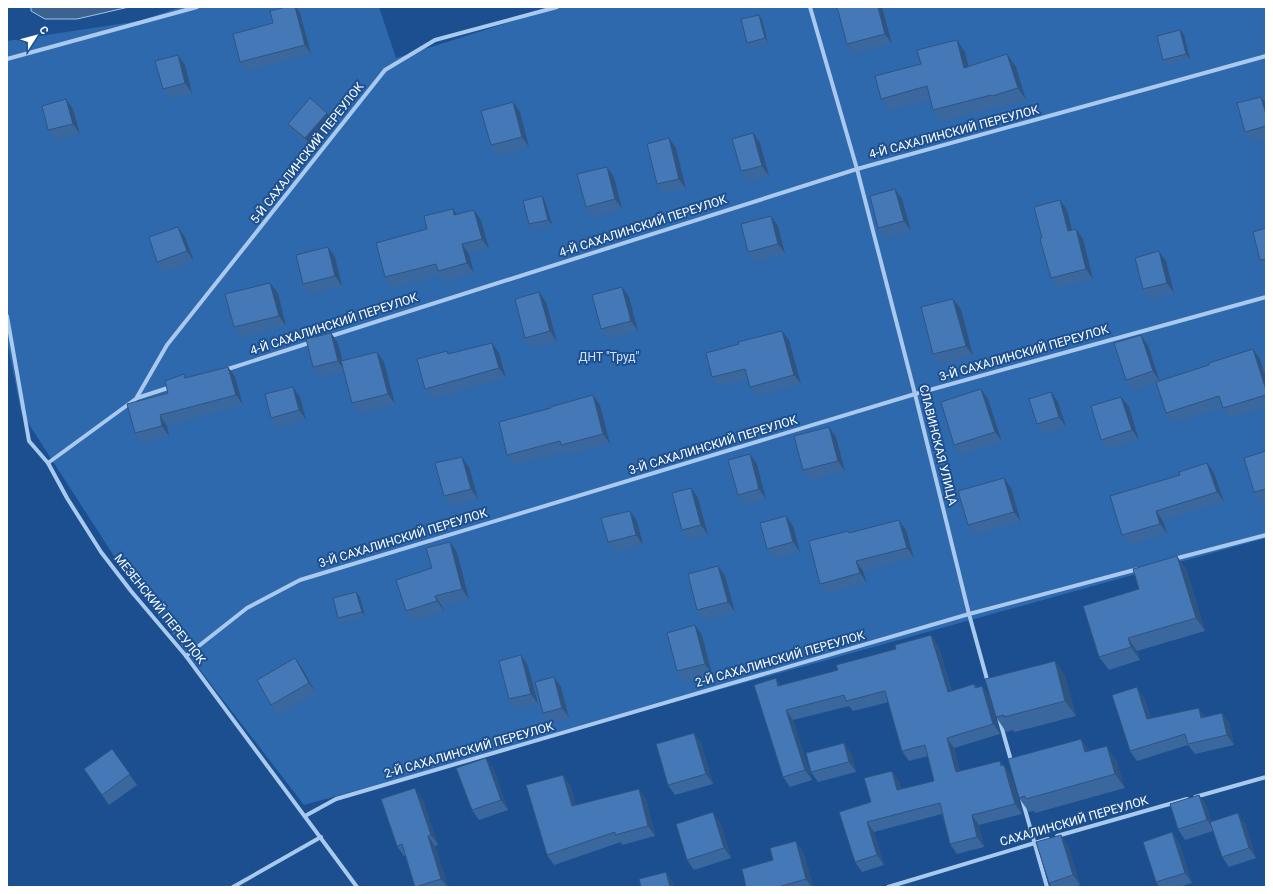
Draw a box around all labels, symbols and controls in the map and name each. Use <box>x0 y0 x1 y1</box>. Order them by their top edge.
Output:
north arrow <box>16 16 56 56</box>
text: С <box>36 24 51 37</box>
street label: 5-Й САХАЛИНСКИЙ ПЕРЕУЛОК <box>247 79 367 226</box>
street label: 4-Й САХАЛИНСКИЙ ПЕРЕУЛОК <box>867 102 1041 161</box>
street label: 4-Й САХАЛИНСКИЙ ПЕРЕУЛОК <box>557 191 729 260</box>
street label: 4-Й САХАЛИНСКИЙ ПЕРЕУЛОК <box>248 289 420 358</box>
street label: 3-Й САХАЛИНСКИЙ ПЕРЕУЛОК <box>937 321 1111 384</box>
park label: ДНТ "Труд" <box>579 350 640 364</box>
street label: СЛАВИНСКАЯ УЛИЦА <box>916 383 960 507</box>
street label: 3-Й САХАЛИНСКИЙ ПЕРЕУЛОК <box>627 412 799 477</box>
street label: 3-Й САХАЛИНСКИЙ ПЕРЕУЛОК <box>317 505 489 570</box>
street label: МЕЗЕНСКИЙ ПЕРЕУЛОК <box>111 551 209 667</box>
street label: 2-Й САХАЛИНСКИЙ ПЕРЕУЛОК <box>693 627 867 690</box>
street label: 2-Й САХАЛИНСКИЙ ПЕРЕУЛОК <box>382 718 556 781</box>
street label: САХАЛИНСКИЙ ПЕРЕУЛОК <box>998 792 1150 849</box>

